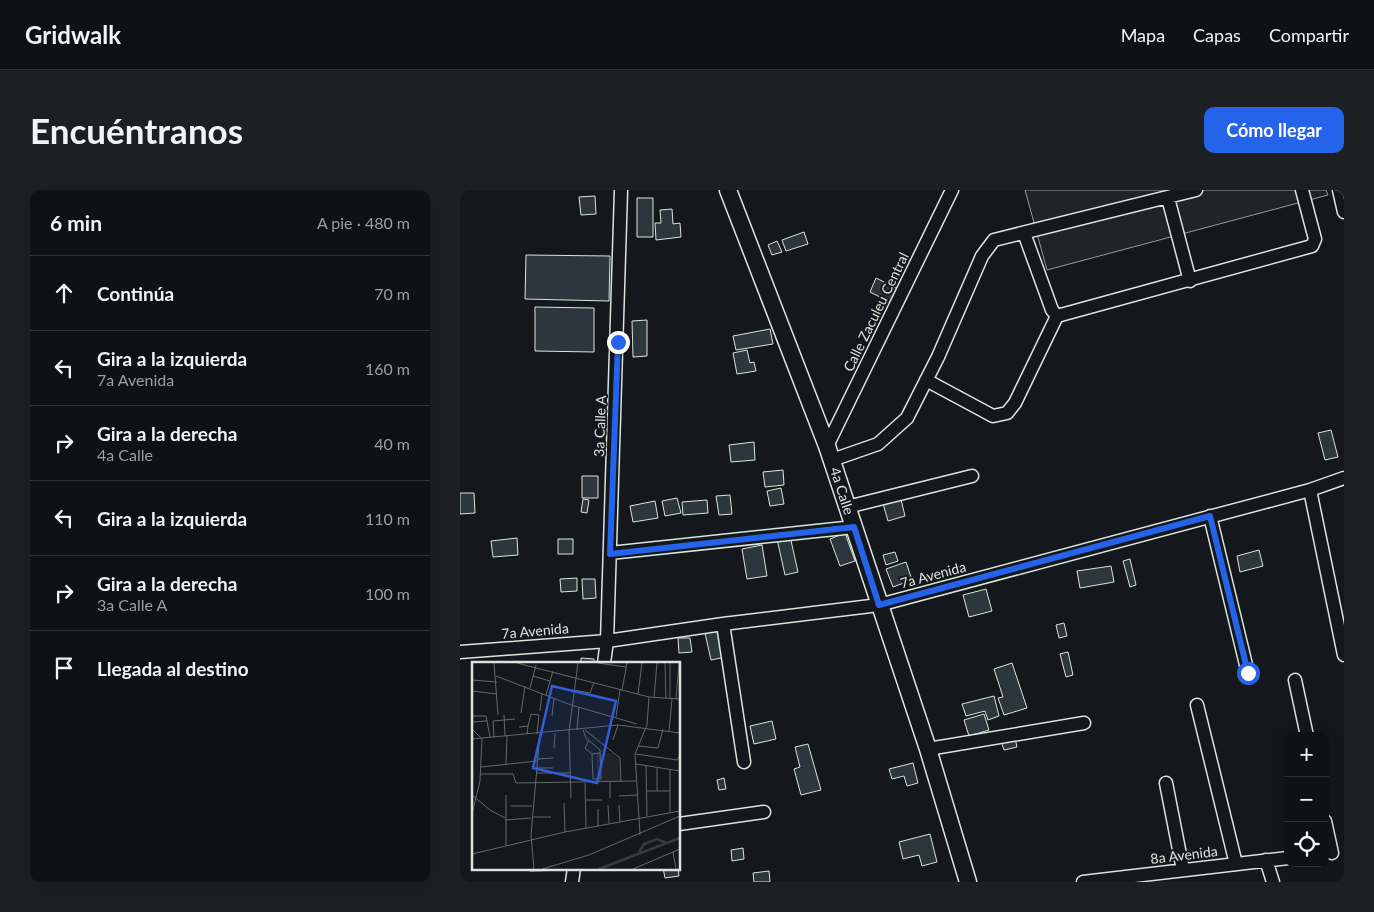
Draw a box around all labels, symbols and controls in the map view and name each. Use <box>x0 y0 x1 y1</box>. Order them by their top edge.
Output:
text: Gridwalk <box>25 20 121 49</box>
text: Mapa <box>1121 24 1165 46</box>
text: Capas <box>1193 24 1241 46</box>
text: Compartir <box>1269 24 1349 46</box>
button: Cómo llegar <box>1204 107 1344 153</box>
text: Encuéntranos <box>30 109 243 151</box>
text: 6 min <box>50 210 102 235</box>
text: A pie · 480 m <box>317 213 410 232</box>
street label: Calle Zaculeu Central <box>839 249 912 374</box>
icon: ahead <box>50 279 78 307</box>
text: Continúa <box>97 282 174 305</box>
text: 70 m <box>374 284 410 303</box>
route end <box>607 331 630 354</box>
text: Gira a la izquierda <box>97 347 247 370</box>
icon: left <box>50 354 78 382</box>
text: 160 m <box>365 359 410 378</box>
text: 7a Avenida <box>97 370 174 389</box>
street label: 3a Calle A <box>590 394 609 457</box>
text: Gira a la derecha <box>97 422 237 445</box>
icon: right <box>50 429 78 457</box>
text: 40 m <box>374 434 410 453</box>
text: 4a Calle <box>97 445 153 464</box>
street label: 4a Calle <box>827 465 858 517</box>
icon: left <box>50 504 78 532</box>
text: Gira a la izquierda <box>97 507 247 530</box>
text: 110 m <box>365 509 410 528</box>
street label: 7a Avenida <box>898 558 968 591</box>
text: Gira a la derecha <box>97 572 237 595</box>
icon: right <box>50 579 78 607</box>
text: 100 m <box>365 584 410 603</box>
text: 3a Calle A <box>97 595 167 614</box>
street label: 7a Avenida <box>501 619 569 642</box>
icon: arrive <box>50 654 78 682</box>
text: Llegada al destino <box>97 657 249 680</box>
inset map <box>472 662 680 870</box>
route start <box>1237 662 1260 685</box>
map controls <box>1284 732 1329 867</box>
button: + <box>1284 732 1329 777</box>
button: − <box>1284 777 1329 822</box>
button: locate <box>1284 822 1329 867</box>
street label: 8a Avenida <box>1149 842 1219 867</box>

